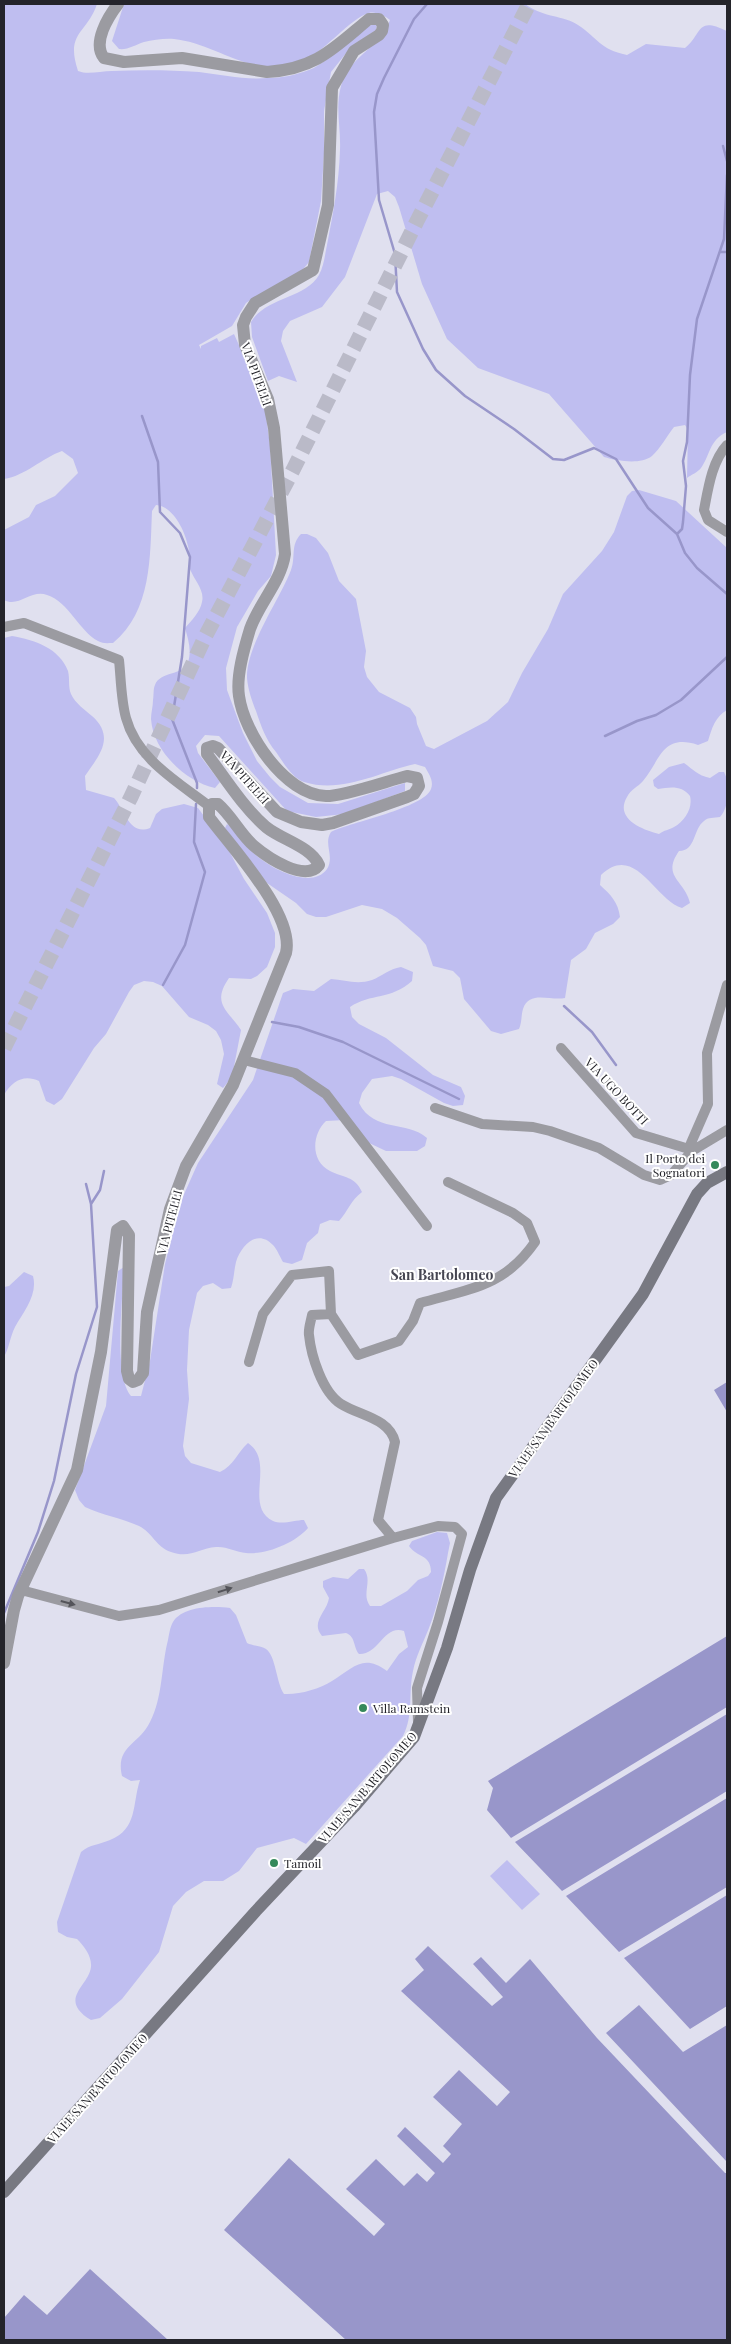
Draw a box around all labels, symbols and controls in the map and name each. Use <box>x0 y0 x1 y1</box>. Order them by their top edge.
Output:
street label: VIA PITELLI <box>238 339 276 408</box>
street label: VIA PITELLI <box>216 746 273 807</box>
street label: VIA UGO BOTTI <box>581 1053 652 1128</box>
place label: Il Porto dei Sognatori <box>645 1150 705 1180</box>
marker: Il Porto dei Sognatori <box>709 1159 721 1171</box>
street label: VIA PITELLI <box>152 1188 185 1257</box>
district label: San Bartolomeo <box>391 1265 494 1284</box>
street label: VIALE SAN BARTOLOMEO <box>504 1356 601 1481</box>
one-way arrow <box>218 1585 233 1593</box>
one-way arrow <box>61 1599 76 1607</box>
place label: Villa Ramstein <box>372 1700 450 1716</box>
marker: Villa Ramstein <box>357 1702 369 1714</box>
street label: VIALE SAN BARTOLOMEO <box>314 1728 420 1847</box>
place label: Tamoil <box>284 1855 322 1871</box>
marker: Tamoil <box>268 1857 280 1869</box>
street label: VIALE SAN BARTOLOMEO <box>43 2030 151 2147</box>

